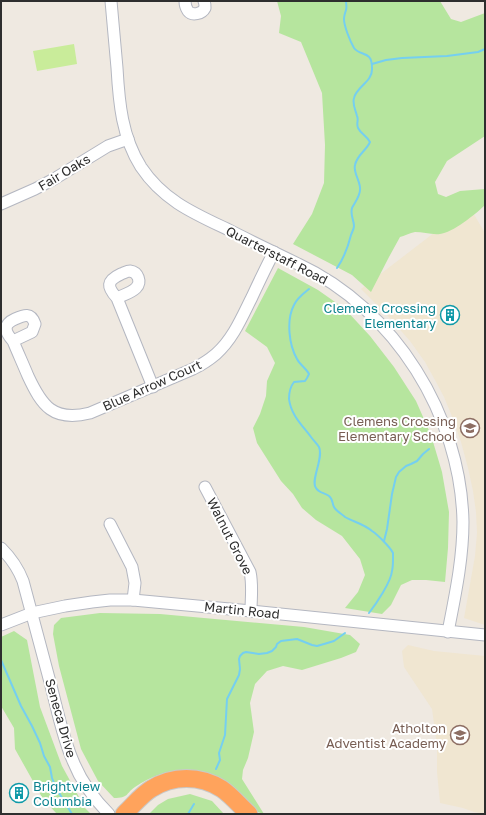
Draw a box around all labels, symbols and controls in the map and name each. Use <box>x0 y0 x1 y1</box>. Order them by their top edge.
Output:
street label: Fair Oaks <box>35 150 93 194</box>
street label: Quarterstaff Road <box>223 222 331 288</box>
place label: Clemens Crossing Elementary <box>324 300 437 331</box>
building icon: Clemens Crossing Elementary <box>439 304 461 326</box>
street label: Blue Arrow Court <box>100 356 204 414</box>
place label: Clemens Crossing Elementary School <box>338 413 456 444</box>
school or university icon: Clemens Crossing Elementary School <box>459 417 481 439</box>
street label: Walnut Grove <box>204 495 256 577</box>
street label: Martin Road <box>204 598 280 622</box>
street label: Seneca Drive <box>42 677 80 759</box>
place label: Atholton Adventist Academy <box>326 720 447 751</box>
school or university icon: Atholton Adventist Academy <box>449 724 471 746</box>
place label: Brightview Columbia <box>33 778 101 809</box>
building icon: Brightview Columbia <box>8 782 30 804</box>

